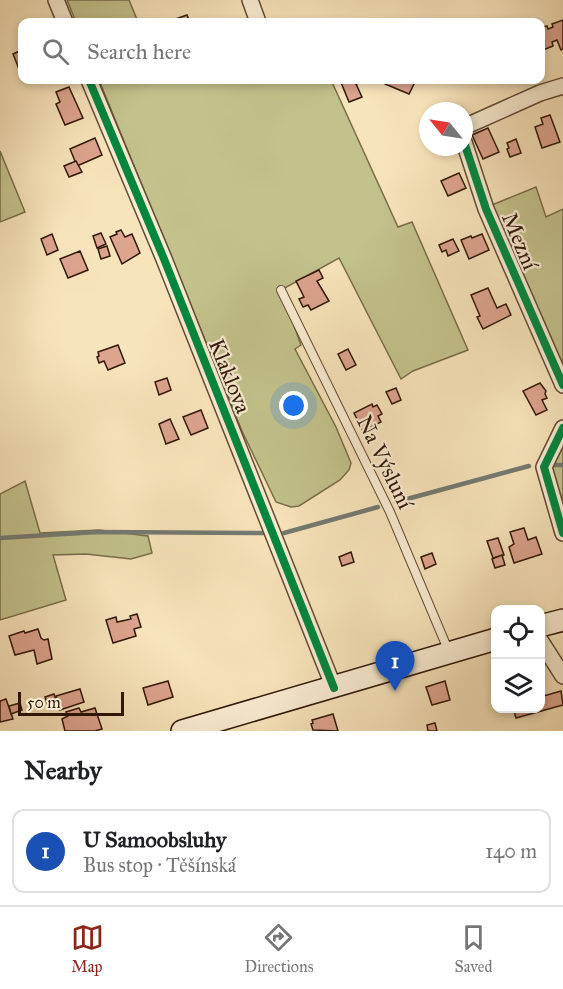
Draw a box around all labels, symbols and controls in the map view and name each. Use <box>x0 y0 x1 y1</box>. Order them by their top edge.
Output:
search box <box>18 18 545 84</box>
icon: search <box>39 35 72 68</box>
text: Search here <box>87 38 191 65</box>
north arrow <box>419 102 473 156</box>
street label: Mezní <box>496 208 544 275</box>
street label: Klaklova <box>203 335 257 418</box>
your location <box>279 391 308 420</box>
street label: Na Výsluní <box>351 411 420 514</box>
map controls <box>491 605 545 713</box>
button: locate <box>491 605 545 659</box>
pin: 1 <box>376 642 414 691</box>
button: layers <box>491 659 545 713</box>
scale bar <box>18 689 124 716</box>
text: 50 m <box>27 693 61 712</box>
text: Nearby <box>24 754 102 786</box>
text: U Samoobsluhy <box>83 826 226 853</box>
text: 1 <box>42 839 49 863</box>
text: 140 m <box>485 839 537 863</box>
text: Bus stop · Těšínská <box>83 853 236 877</box>
tab: Map <box>71 921 104 976</box>
tab: Directions <box>245 921 313 976</box>
tab: Saved <box>454 921 492 976</box>

